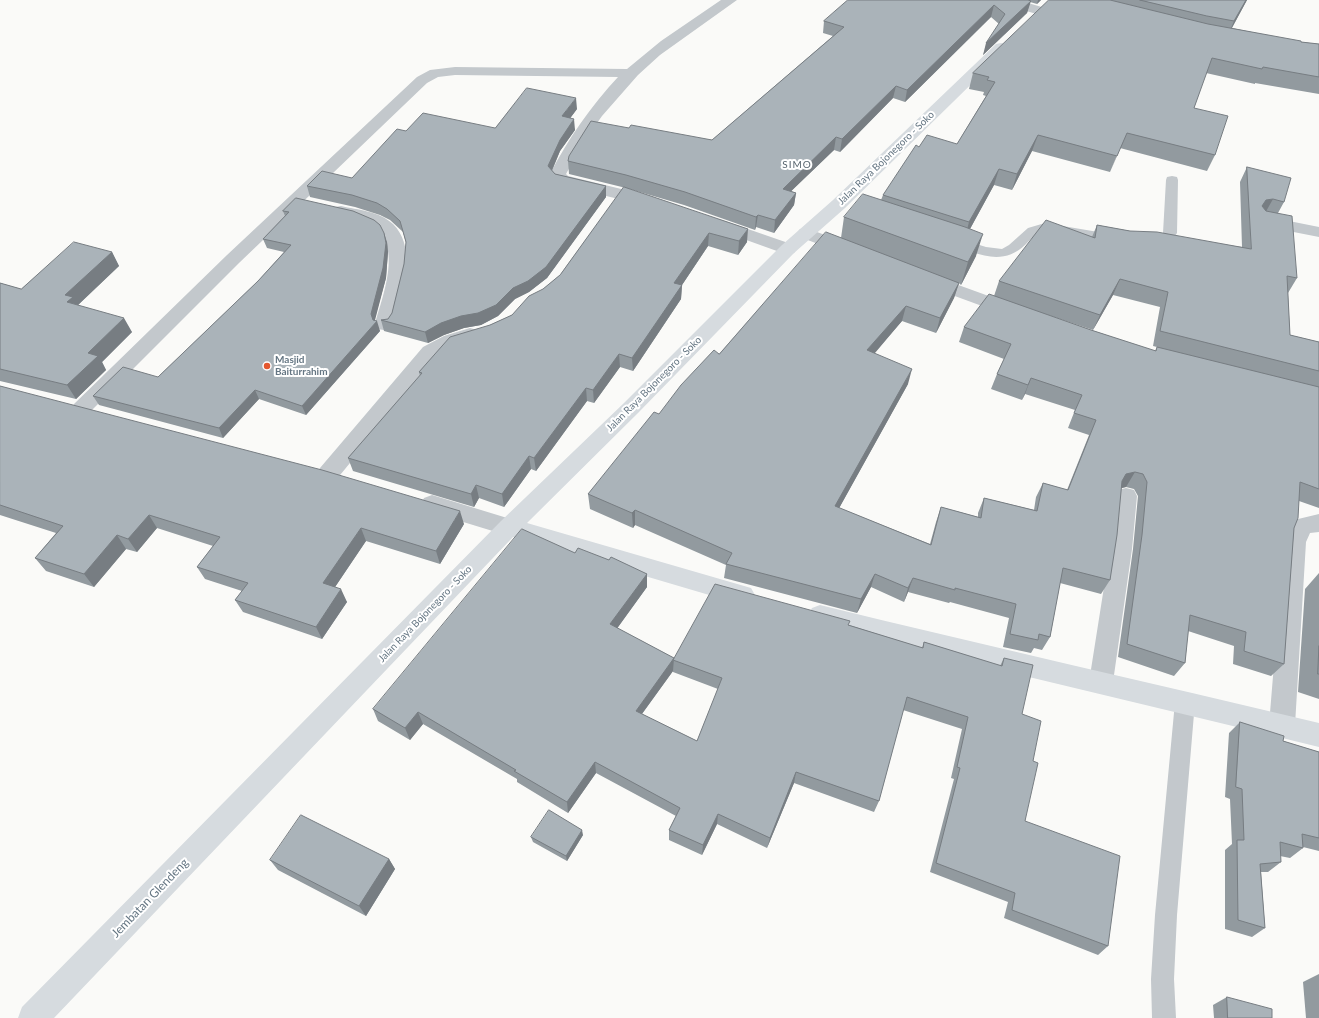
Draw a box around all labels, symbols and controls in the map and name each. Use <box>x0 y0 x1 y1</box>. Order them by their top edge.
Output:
street label: Jalan Raya Bojonegoro - Soko <box>835 109 937 207</box>
district label: SIMO <box>782 159 812 171</box>
street label: Jalan Raya Bojonegoro - Soko <box>604 334 704 434</box>
place label: Masjid Baiturrahim <box>275 354 328 378</box>
marker: Masjid Baiturrahim <box>262 361 272 371</box>
street label: Jalan Raya Bojonegoro - Soko <box>376 563 474 665</box>
street label: Jembatan Glendeng <box>109 855 191 941</box>

